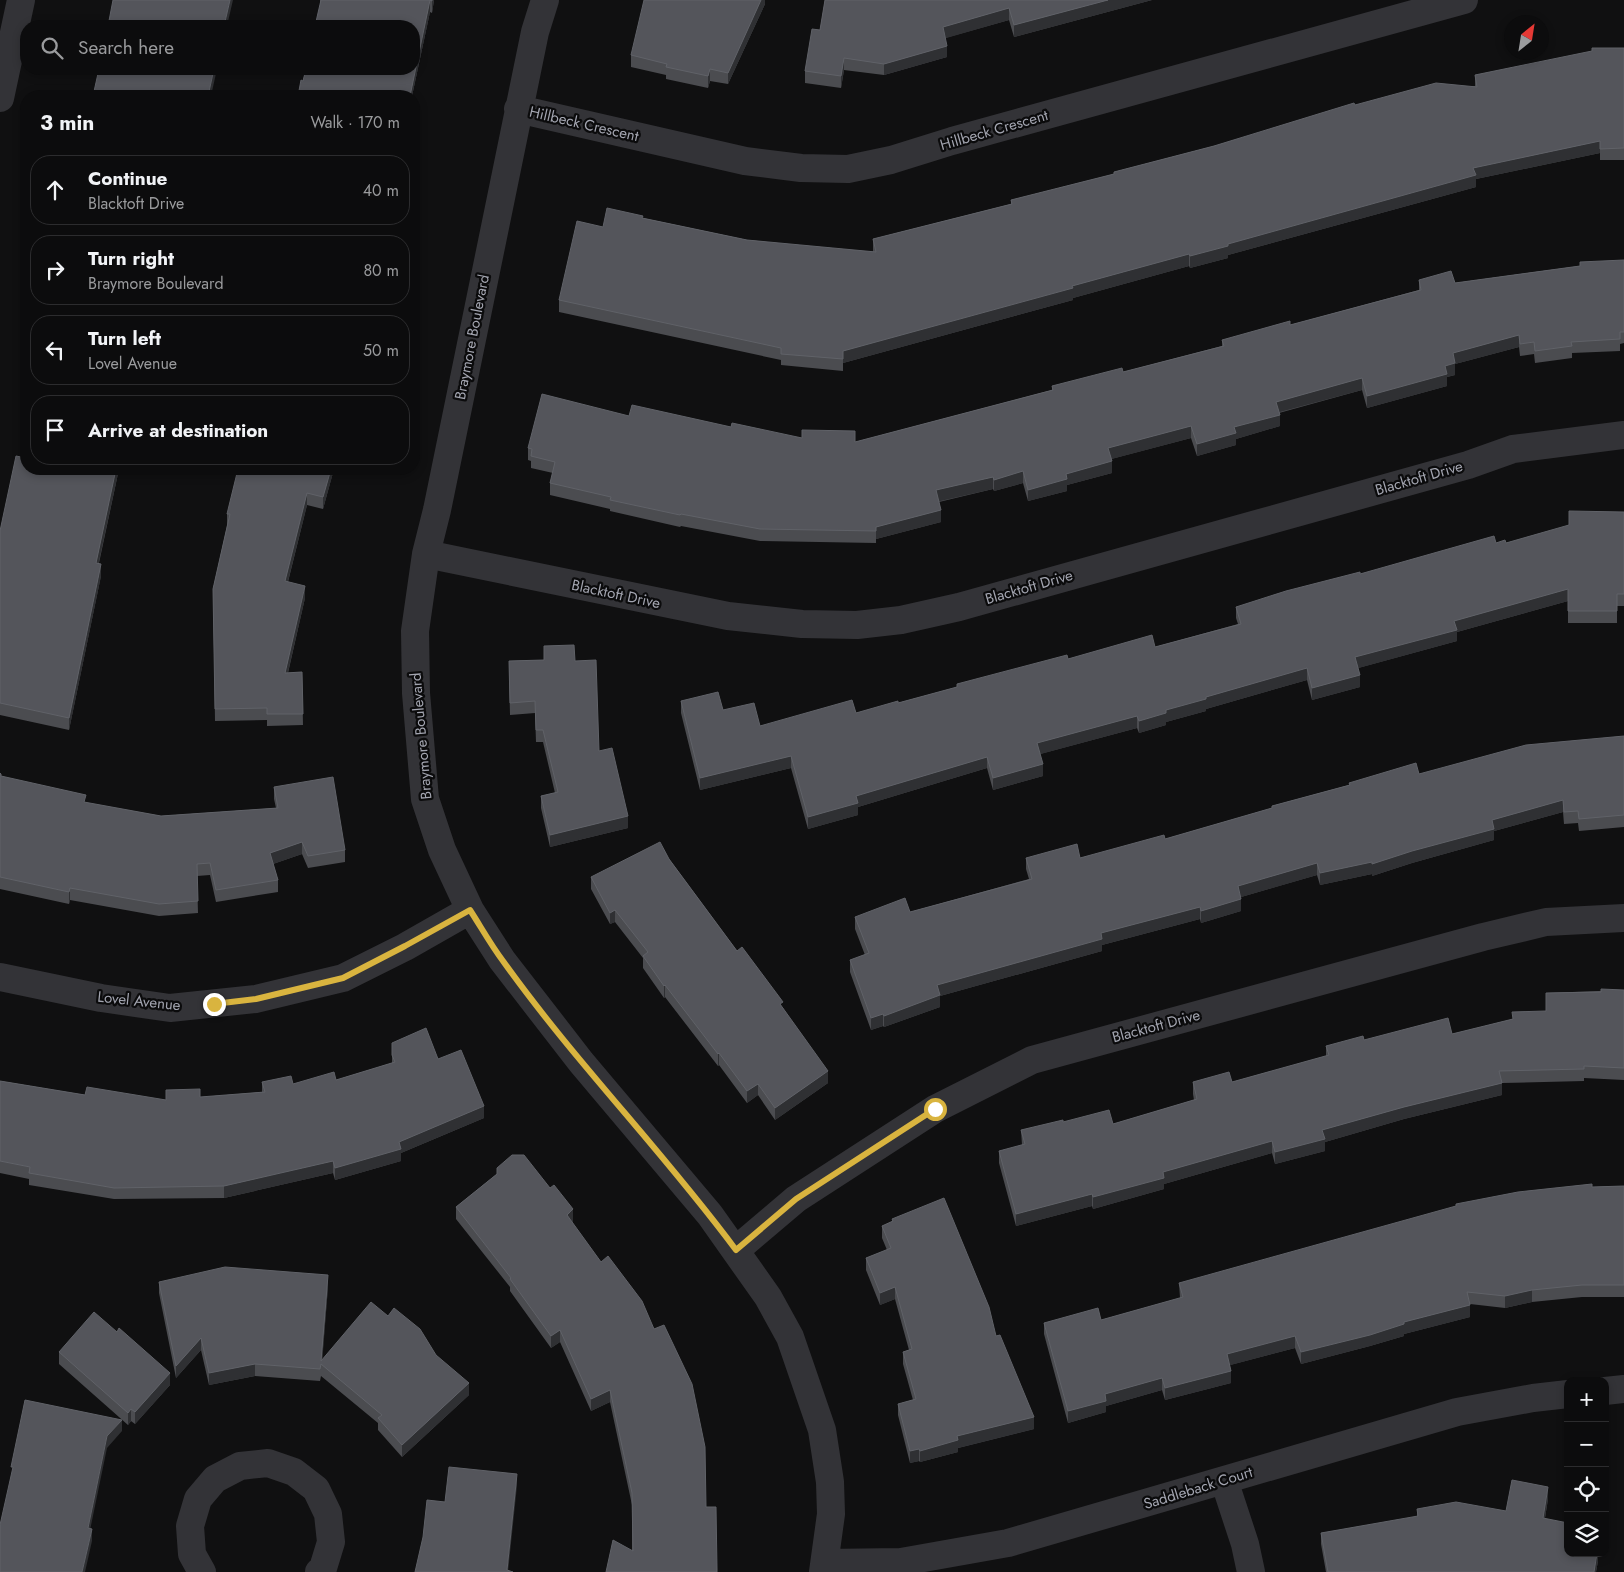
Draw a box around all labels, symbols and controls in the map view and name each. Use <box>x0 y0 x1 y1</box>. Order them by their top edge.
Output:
north arrow <box>1504 15 1549 60</box>
search box <box>20 20 420 75</box>
icon: search <box>38 34 66 62</box>
text: Search here <box>78 34 174 61</box>
street label: Hillbeck Crescent <box>527 101 641 147</box>
street label: Hillbeck Crescent <box>937 104 1051 156</box>
text: 3 min <box>40 108 94 138</box>
text: Walk · 170 m <box>310 111 400 134</box>
text: Continue <box>88 165 167 192</box>
icon: ahead <box>41 176 69 204</box>
text: 40 m <box>363 179 399 202</box>
text: Blacktoft Drive <box>88 192 184 215</box>
text: Turn right <box>88 245 174 272</box>
icon: right <box>41 256 69 284</box>
text: 80 m <box>363 259 399 282</box>
text: Braymore Boulevard <box>88 272 224 295</box>
street label: Braymore Boulevard <box>449 272 495 402</box>
text: Turn left <box>88 325 161 352</box>
icon: left <box>41 336 69 364</box>
text: 50 m <box>363 339 399 362</box>
text: Lovel Avenue <box>88 352 177 375</box>
icon: arrive <box>41 416 69 444</box>
text: Arrive at destination <box>88 417 268 444</box>
street label: Blacktoft Drive <box>1373 455 1466 501</box>
street label: Blacktoft Drive <box>983 564 1076 610</box>
street label: Blacktoft Drive <box>570 574 663 614</box>
street label: Braymore Boulevard <box>404 672 438 800</box>
street label: Lovel Avenue <box>96 986 182 1016</box>
route end <box>203 993 226 1016</box>
street label: Blacktoft Drive <box>1110 1004 1203 1048</box>
route start <box>924 1098 947 1121</box>
map controls <box>1564 1377 1609 1557</box>
button: + <box>1564 1377 1609 1422</box>
button: − <box>1564 1422 1609 1467</box>
street label: Saddleback Court <box>1141 1461 1256 1515</box>
button: locate <box>1564 1467 1609 1512</box>
button: layers <box>1564 1512 1609 1557</box>

